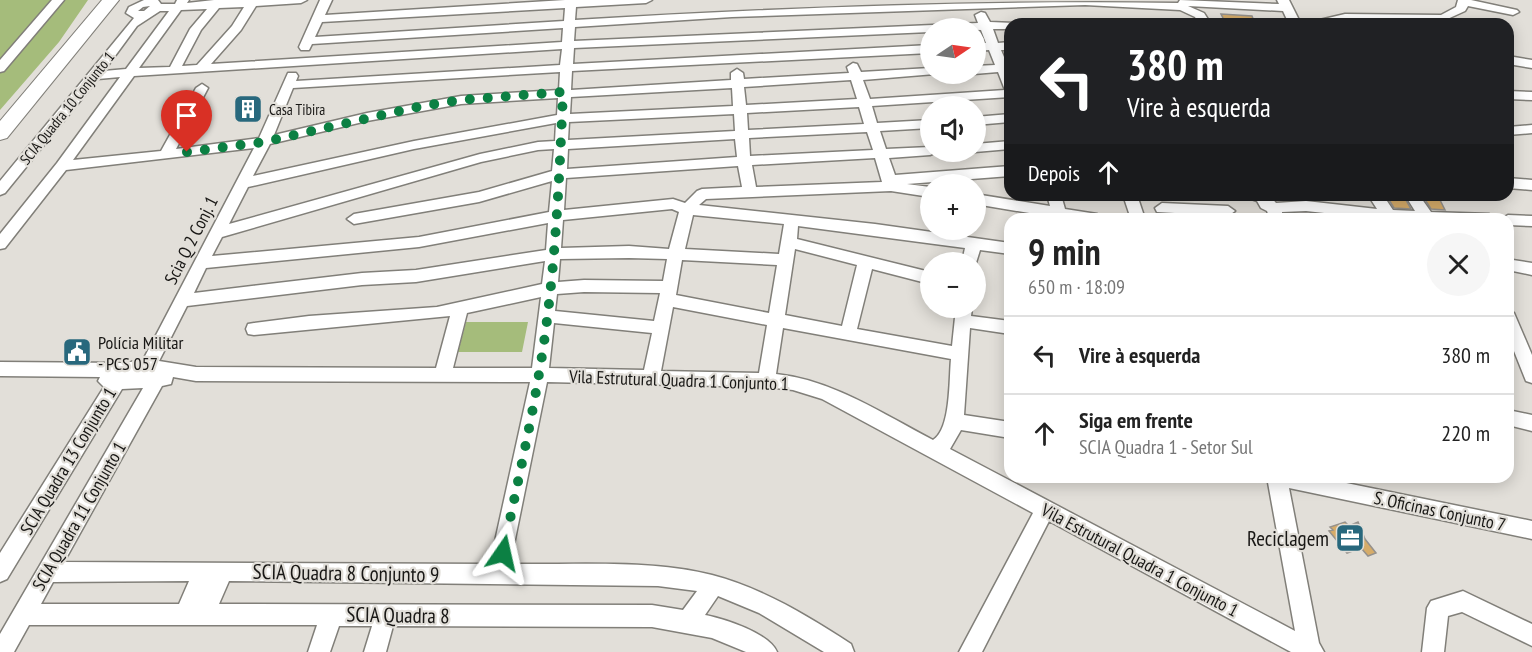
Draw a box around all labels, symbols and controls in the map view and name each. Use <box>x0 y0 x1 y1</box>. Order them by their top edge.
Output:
north arrow <box>920 18 986 84</box>
map controls <box>920 18 986 318</box>
text: 380 m <box>1127 37 1224 92</box>
icon: left <box>1028 42 1106 120</box>
street label: SCIA Quadra 10 Conjunto 1 <box>16 48 118 168</box>
pin <box>161 90 212 152</box>
text: Vire à esquerda <box>1127 90 1271 124</box>
building icon: Casa Tibira <box>232 93 264 125</box>
button: sound <box>920 96 986 162</box>
icon: arrive <box>170 99 203 132</box>
place label: Casa Tibira <box>269 100 325 119</box>
icon: ahead <box>1092 156 1125 189</box>
text: Depois <box>1028 159 1080 187</box>
button: + <box>920 174 986 240</box>
street label: Scia Q 2 Conj. 1 <box>159 192 223 288</box>
text: 9 min <box>1028 228 1101 275</box>
button: close <box>1427 233 1490 296</box>
button: − <box>920 252 986 318</box>
text: 650 m · 18:09 <box>1028 274 1125 300</box>
place label: Polícia Militar - PCS 057 <box>98 331 183 375</box>
public building icon: Polícia Militar - PCS 057 <box>61 336 93 368</box>
icon: left <box>1028 339 1061 372</box>
text: Vire à esquerda <box>1079 341 1200 369</box>
text: 380 m <box>1441 341 1490 369</box>
street label: Vila Estrutural Quadra 1 Conjunto 1 <box>568 365 789 395</box>
street label: SCIA Quadra 13 Conjunto 1 <box>15 383 121 539</box>
text: Siga em frente <box>1079 406 1193 434</box>
icon: ahead <box>1028 417 1061 450</box>
text: 220 m <box>1441 419 1490 447</box>
text: SCIA Quadra 1 - Setor Sul <box>1079 434 1253 460</box>
street label: SCIA Quadra 11 Conjunto 1 <box>27 437 131 595</box>
street label: S. Oficinas Conjunto 7 <box>1372 486 1508 536</box>
street label: Vila Estrutural Quadra 1 Conjunto 1 <box>1037 498 1242 622</box>
position arrow <box>471 521 535 585</box>
office icon: Reciclagem <box>1334 522 1366 554</box>
place label: Reciclagem <box>1247 525 1329 552</box>
street label: SCIA Quadra 8 Conjunto 9 <box>252 558 440 588</box>
street label: SCIA Quadra 8 <box>346 601 450 629</box>

